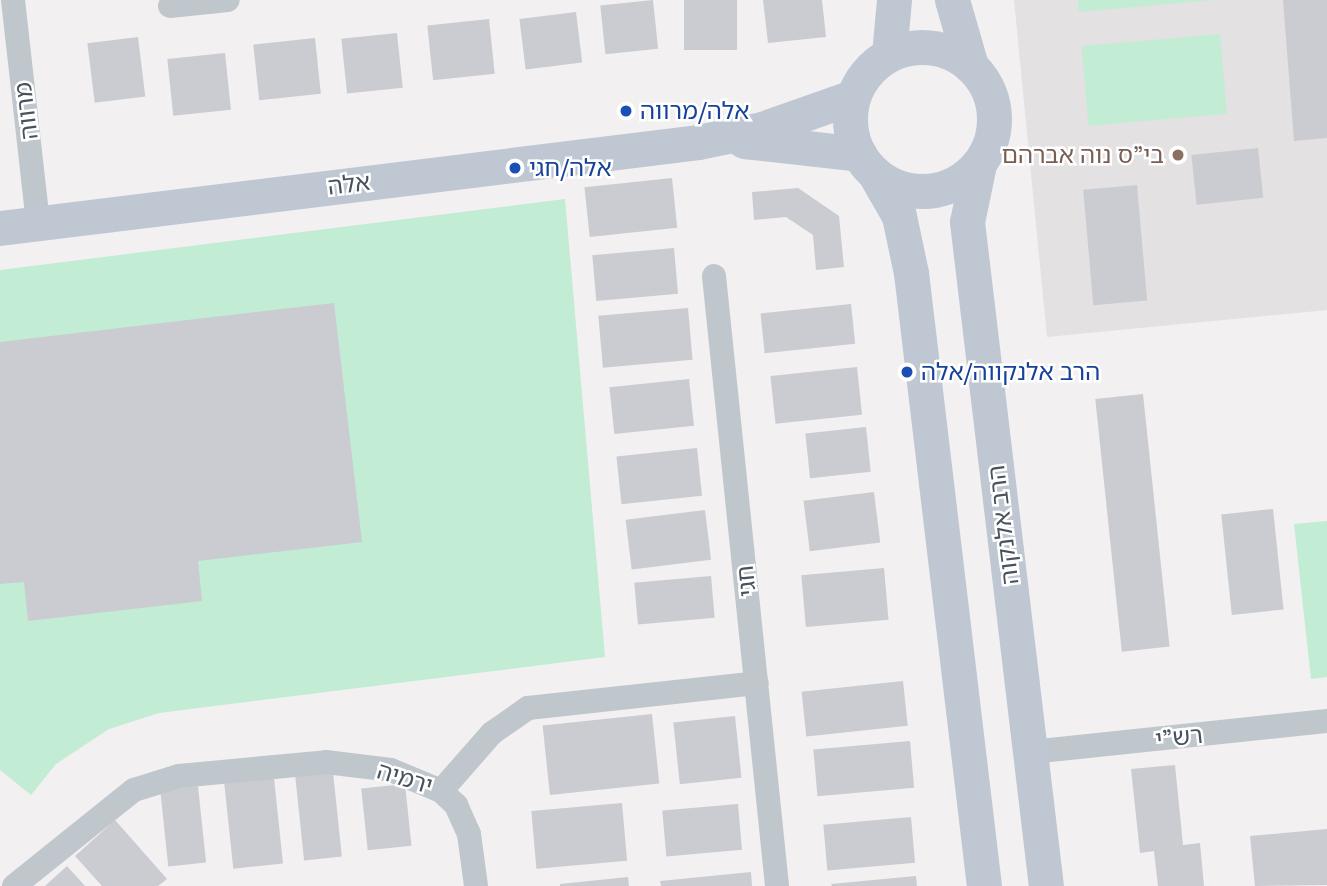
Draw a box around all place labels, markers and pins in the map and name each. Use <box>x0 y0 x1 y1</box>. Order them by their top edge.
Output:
place label: אלה/מרווה <box>640 97 749 125</box>
marker: אלה/מרווה <box>618 103 634 119</box>
place label: בי"ס נוה אברהם <box>1002 141 1164 169</box>
marker: בי"ס נוה אברהם <box>1170 147 1186 163</box>
place label: אלה/חגי <box>529 154 612 182</box>
marker: אלה/חגי <box>507 160 523 176</box>
place label: הרב אלנקווה/אלה <box>921 358 1100 386</box>
marker: הרב אלנקווה/אלה <box>899 364 915 380</box>

